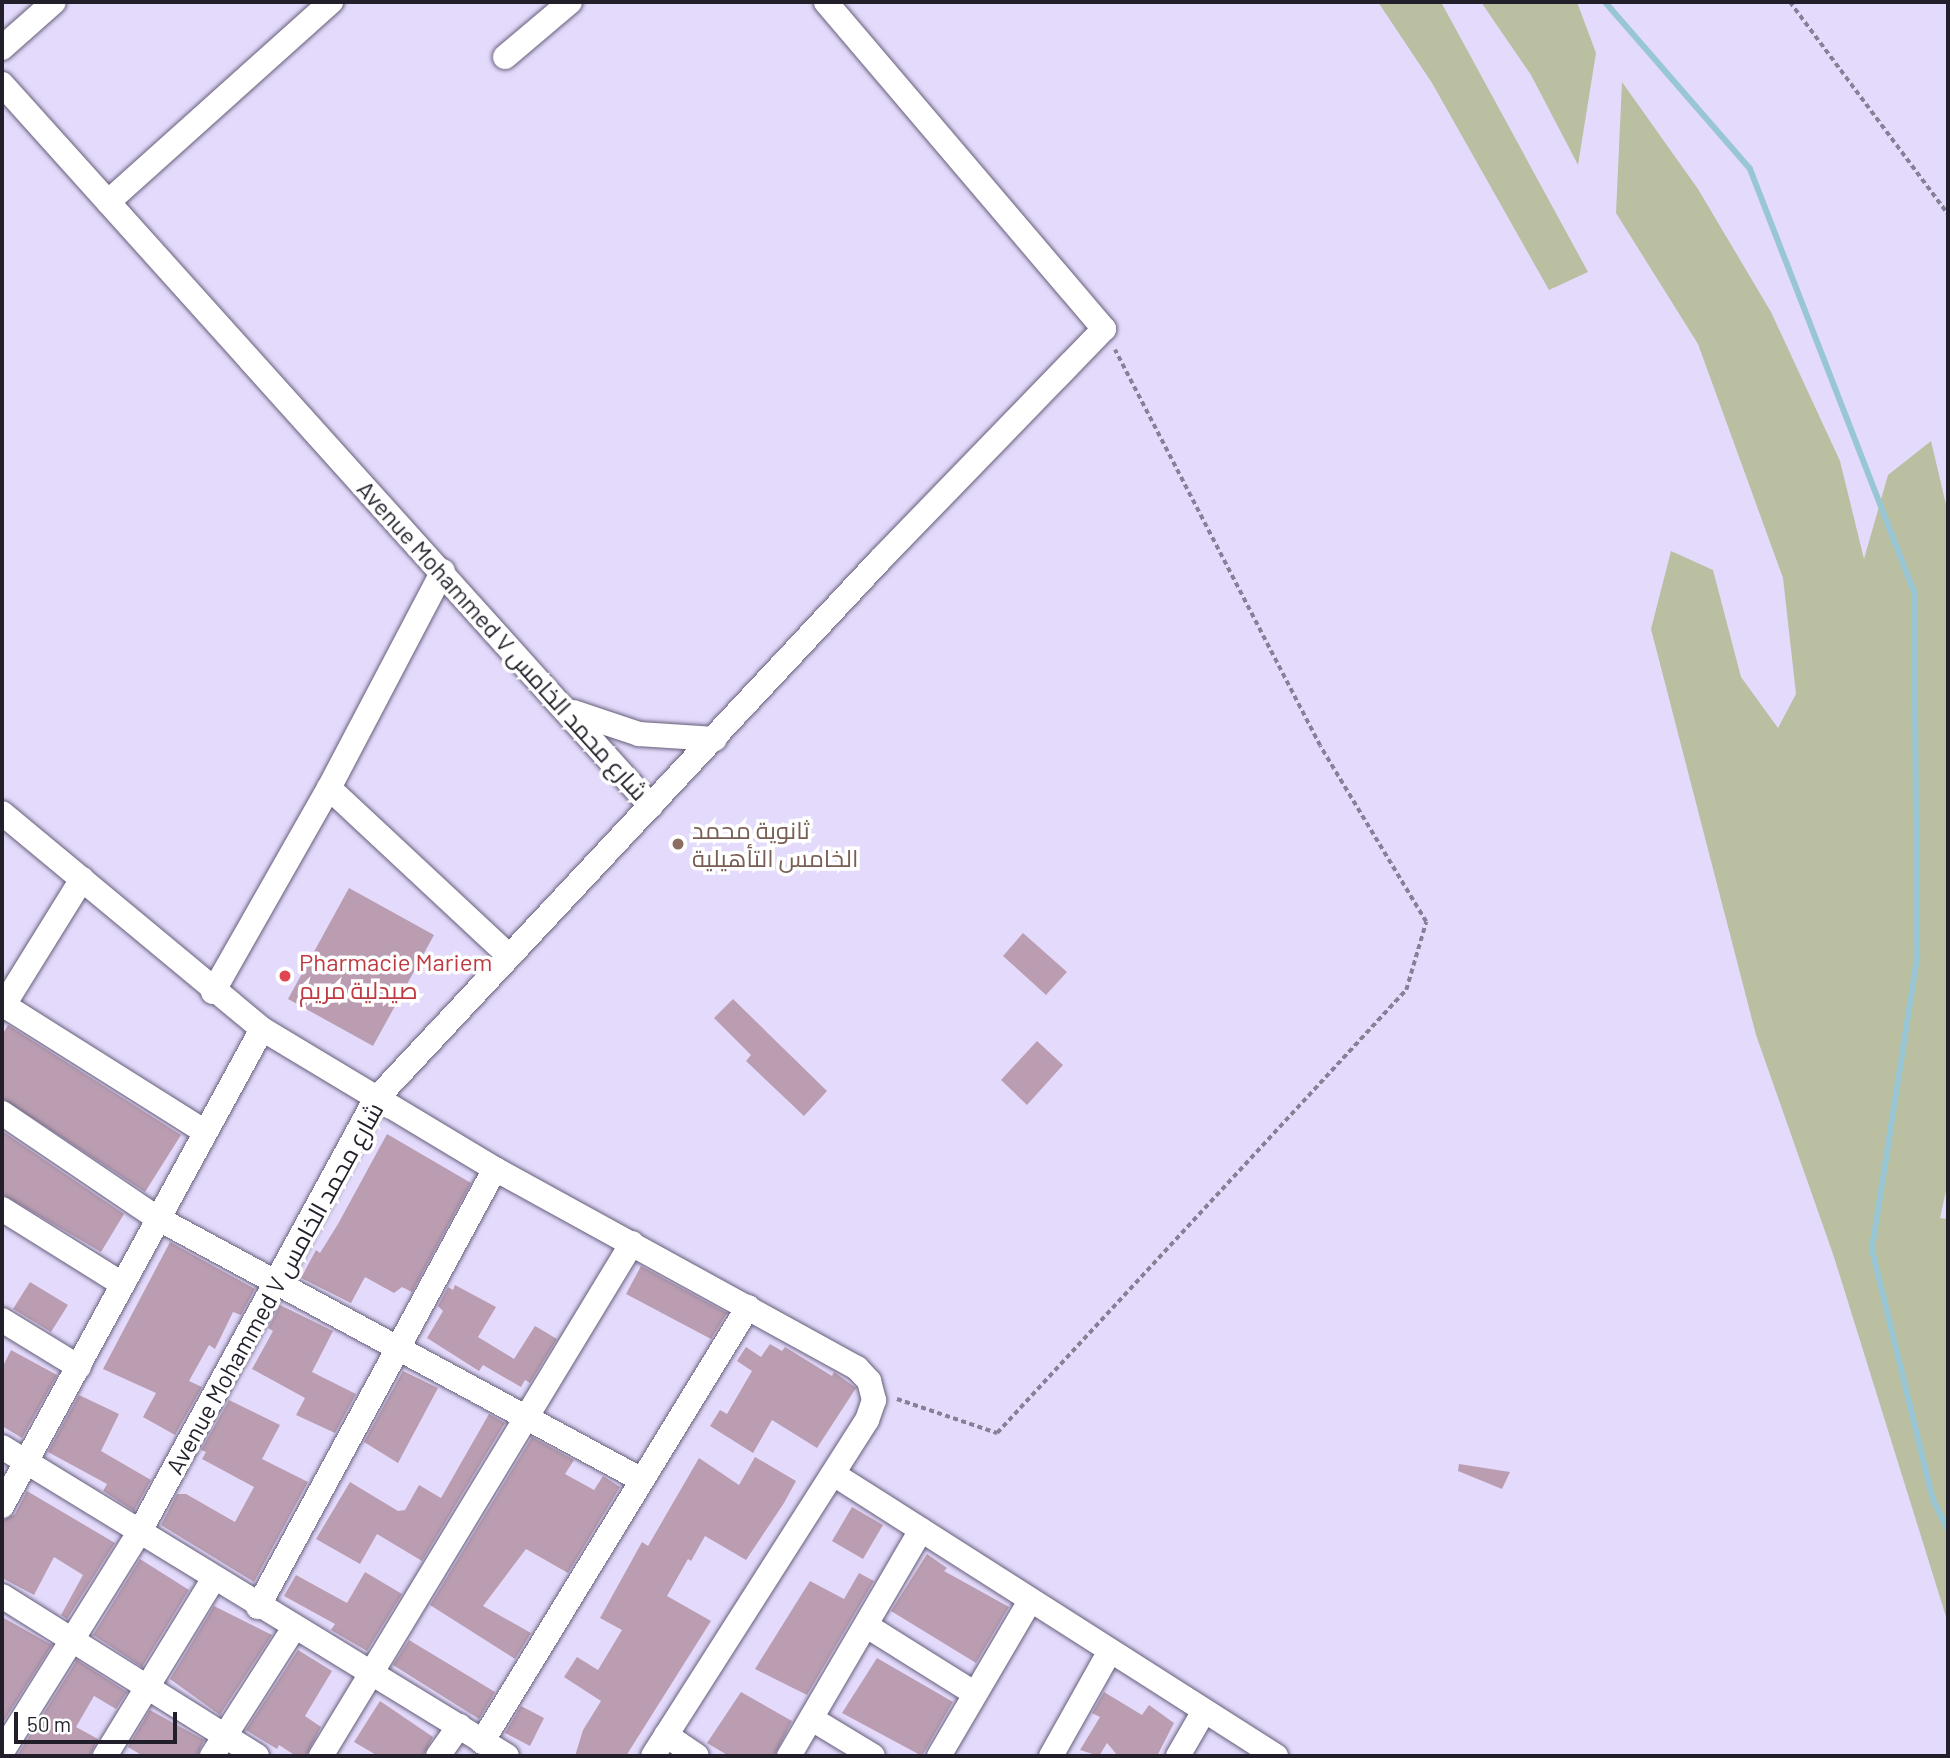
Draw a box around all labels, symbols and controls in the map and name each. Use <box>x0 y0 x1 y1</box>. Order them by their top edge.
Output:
street label: Avenue Mohammed V شارع محمد الخامس <box>352 474 654 806</box>
place label: ثانوية محمد الخامس التأهيلية <box>692 816 858 872</box>
marker: ثانوية محمد الخامس التأهيلية <box>670 836 686 852</box>
place label: Pharmacie Mariem صيدلية مريم <box>299 948 492 1004</box>
marker: Pharmacie Mariem صيدلية مريم <box>277 968 293 984</box>
street label: Avenue Mohammed V شارع محمد الخامس <box>159 1097 389 1479</box>
scale bar <box>18 1698 180 1742</box>
text: 50 m <box>27 1711 71 1736</box>

